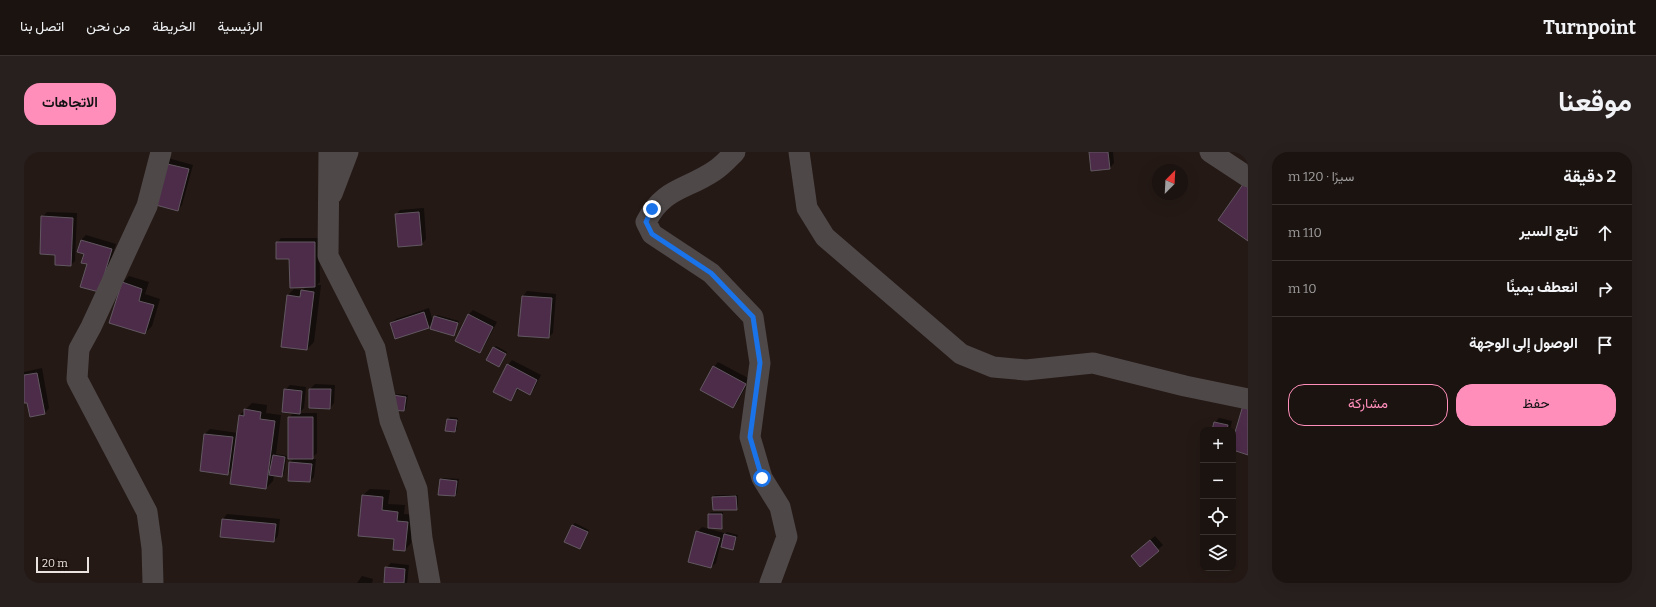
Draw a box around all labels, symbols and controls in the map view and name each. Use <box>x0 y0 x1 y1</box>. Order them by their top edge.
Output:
text: Turnpoint <box>1543 16 1636 39</box>
text: اتصل بنا <box>20 18 64 35</box>
text: من نحن <box>86 18 130 35</box>
text: الخريطة <box>152 18 196 35</box>
text: الرئيسية <box>218 18 263 35</box>
button: الاتجاهات <box>24 83 116 125</box>
text: موقعنا <box>1558 85 1632 118</box>
north arrow <box>1152 164 1188 200</box>
text: 2 دقيقة <box>1563 166 1616 187</box>
text: سيرًا · 120 m <box>1288 169 1354 184</box>
route end <box>643 200 661 218</box>
text: تابع السير <box>1519 222 1578 240</box>
icon: ahead <box>1594 222 1616 244</box>
text: 110 m <box>1288 225 1322 240</box>
text: انعطف يمينًا <box>1506 278 1578 296</box>
icon: right <box>1594 278 1616 300</box>
text: 10 m <box>1288 281 1317 296</box>
text: الوصول إلى الوجهة <box>1469 334 1578 352</box>
icon: arrive <box>1594 334 1616 356</box>
button: مشاركة <box>1288 384 1448 426</box>
button: حفظ <box>1456 384 1616 426</box>
map controls <box>1200 427 1236 571</box>
button: + <box>1200 427 1236 463</box>
button: − <box>1200 463 1236 499</box>
route start <box>753 469 771 487</box>
button: locate <box>1200 499 1236 535</box>
button: layers <box>1200 535 1236 571</box>
scale bar <box>36 555 89 574</box>
text: 20 m <box>42 557 68 570</box>

